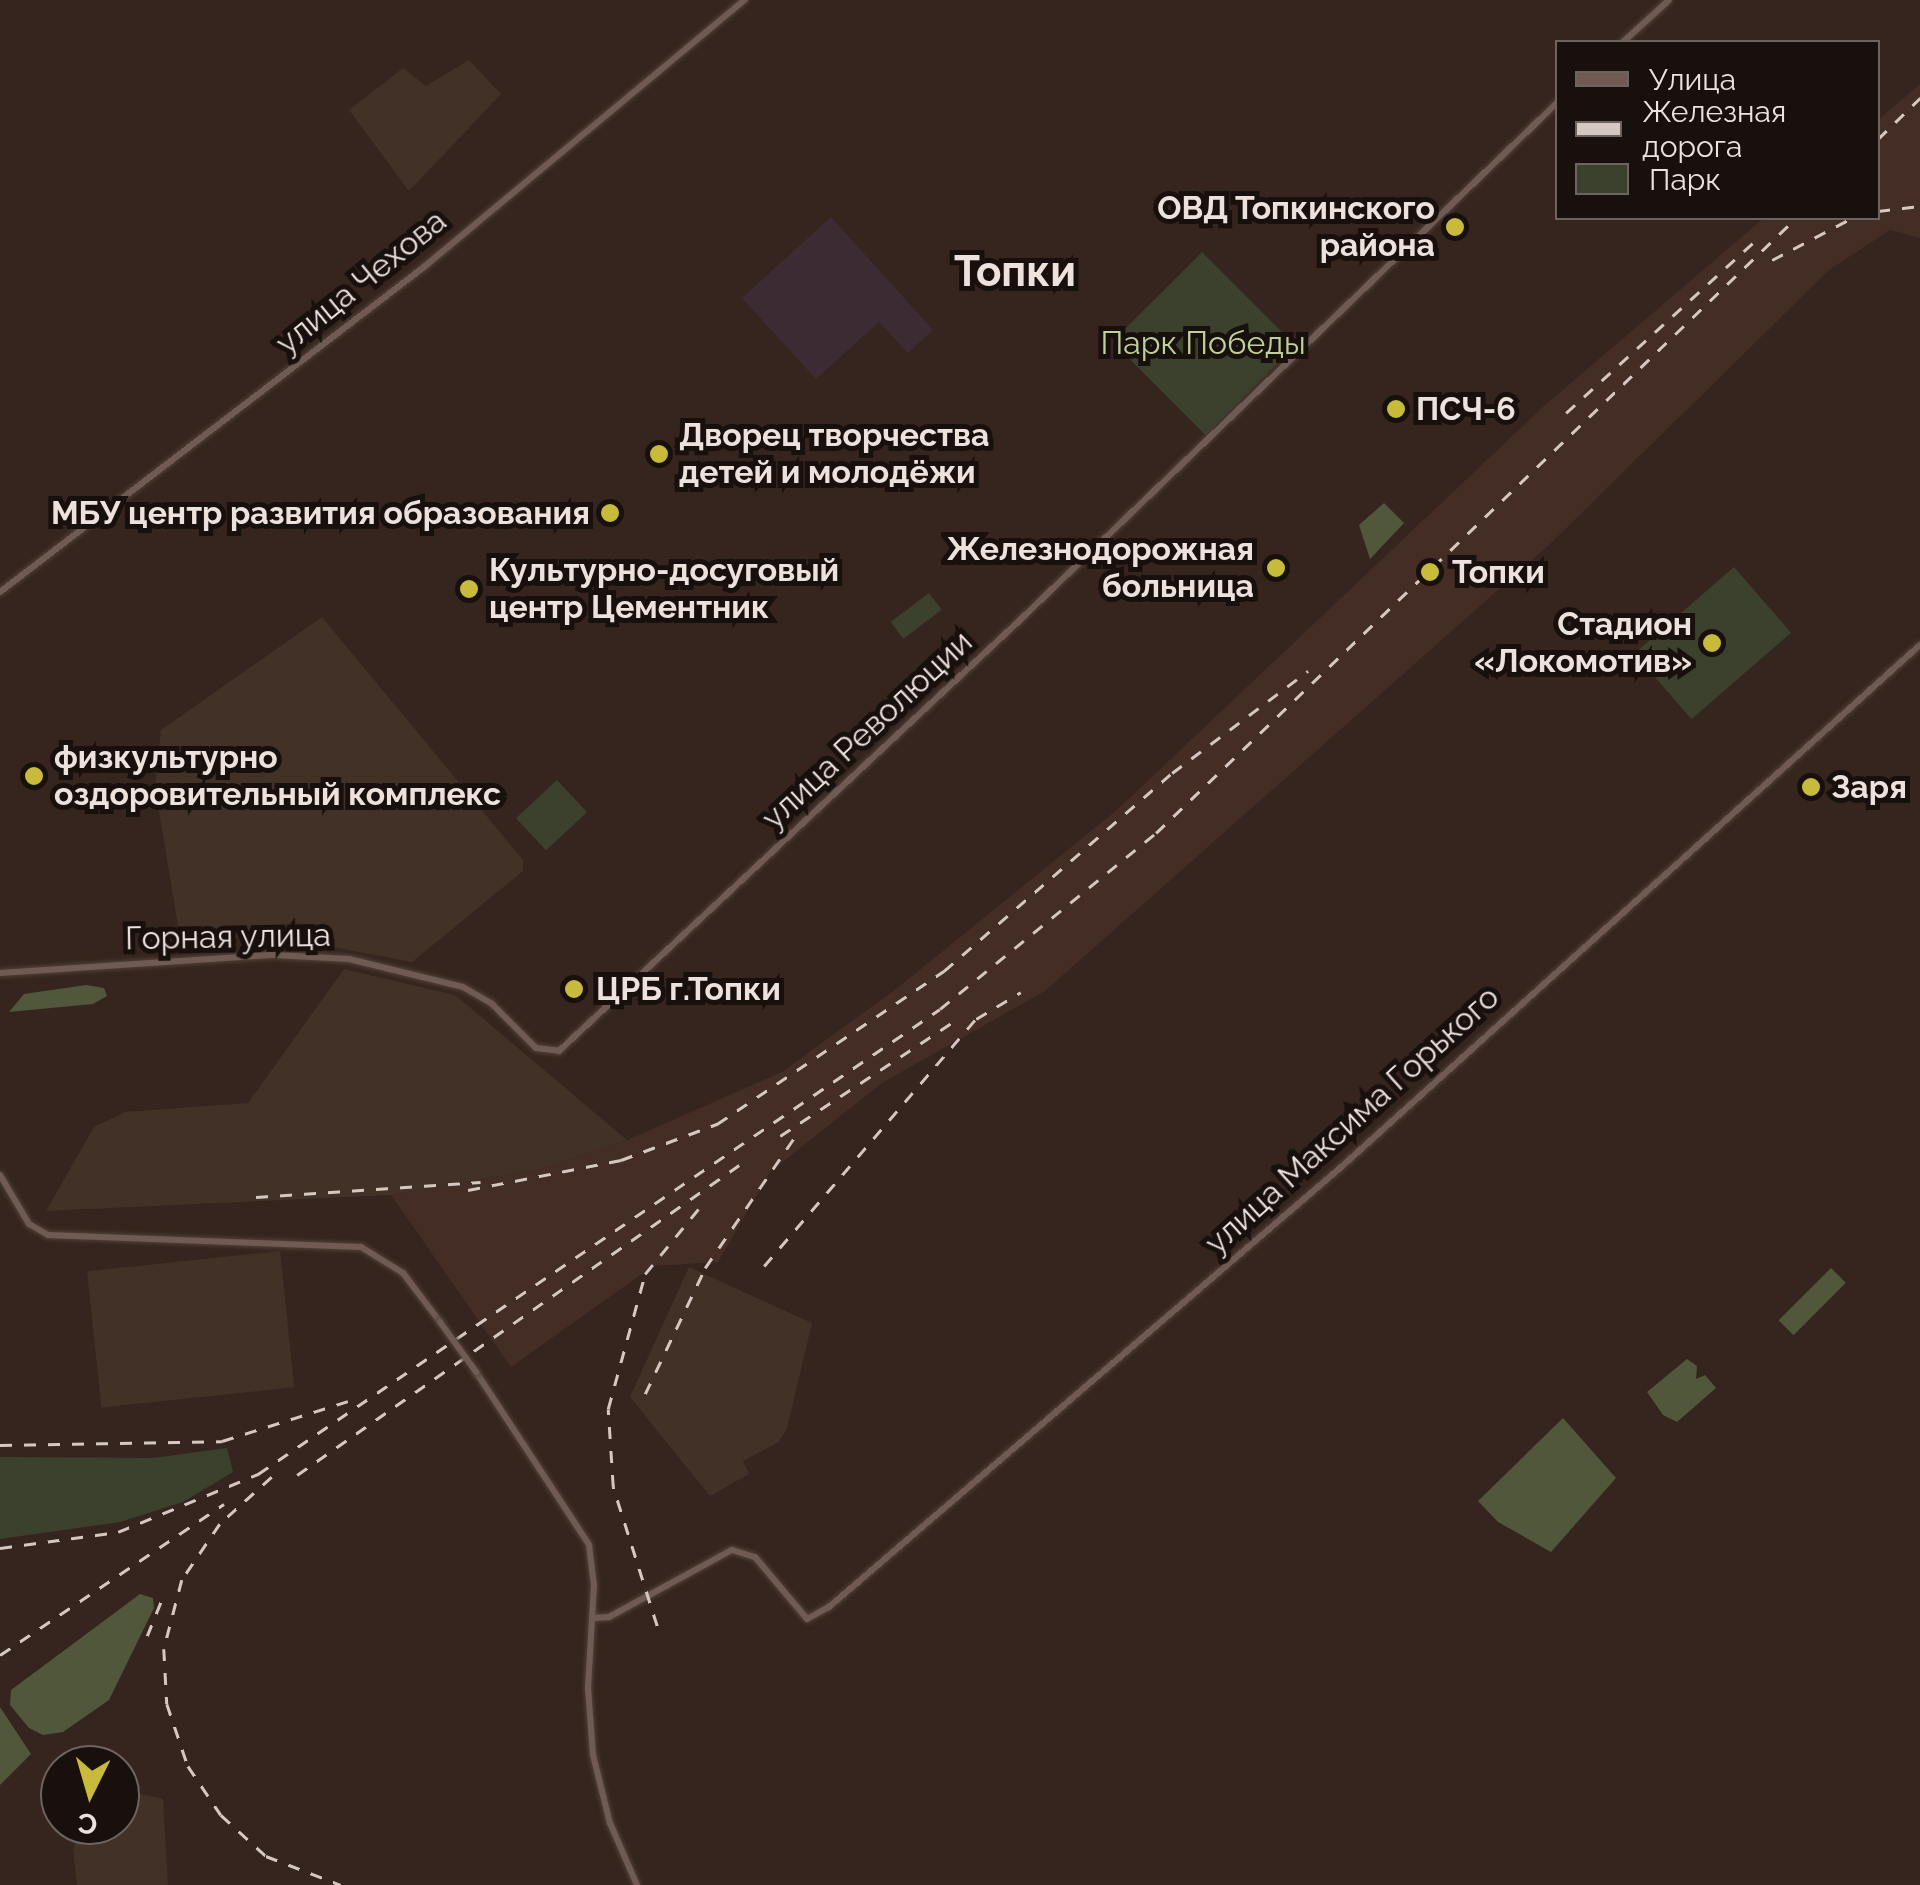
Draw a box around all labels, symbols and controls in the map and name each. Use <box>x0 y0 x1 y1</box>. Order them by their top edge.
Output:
legend <box>1555 40 1880 220</box>
text: Улица <box>1649 62 1736 97</box>
text: Железная дорога <box>1642 94 1786 164</box>
text: Парк <box>1649 162 1721 197</box>
place label: ОВД Топкинского района <box>1156 190 1435 265</box>
street label: улица Чехова <box>268 202 454 362</box>
marker: ОВД Топкинского района <box>1444 216 1466 238</box>
district label: Топки <box>954 247 1076 297</box>
park label: Парк Победы <box>1100 324 1306 362</box>
place label: ПСЧ-6 <box>1416 390 1516 428</box>
marker: ПСЧ-6 <box>1385 398 1407 420</box>
place label: Дворец творчества детей и молодёжи <box>679 417 989 492</box>
marker: Дворец творчества детей и молодёжи <box>648 443 670 465</box>
place label: МБУ центр развития образования <box>51 494 590 532</box>
marker: МБУ центр развития образования <box>599 502 621 524</box>
place label: Железнодорожная больница <box>947 531 1254 606</box>
place label: Культурно-досуговый центр Цементник <box>489 552 839 627</box>
place label: Топки <box>1452 553 1545 591</box>
marker: Железнодорожная больница <box>1263 555 1289 581</box>
marker: Топки <box>1417 559 1443 585</box>
marker: Культурно-досуговый центр Цементник <box>458 578 480 600</box>
place label: Стадион «Локомотив» <box>1474 606 1692 681</box>
street label: улица Революции <box>754 623 980 837</box>
marker: Стадион «Локомотив» <box>1701 632 1723 654</box>
place label: физкультурно оздоровительный комплекс <box>54 739 501 814</box>
marker: физкультурно оздоровительный комплекс <box>23 765 45 787</box>
place label: Заря <box>1831 768 1907 806</box>
marker: Заря <box>1800 776 1822 798</box>
street label: Горная улица <box>124 916 332 958</box>
place label: ЦРБ г.Топки <box>596 970 781 1008</box>
marker: ЦРБ г.Топки <box>561 976 587 1002</box>
street label: улица Максима Горького <box>1197 978 1507 1262</box>
north arrow <box>40 1745 140 1845</box>
text: С <box>77 1806 99 1841</box>

